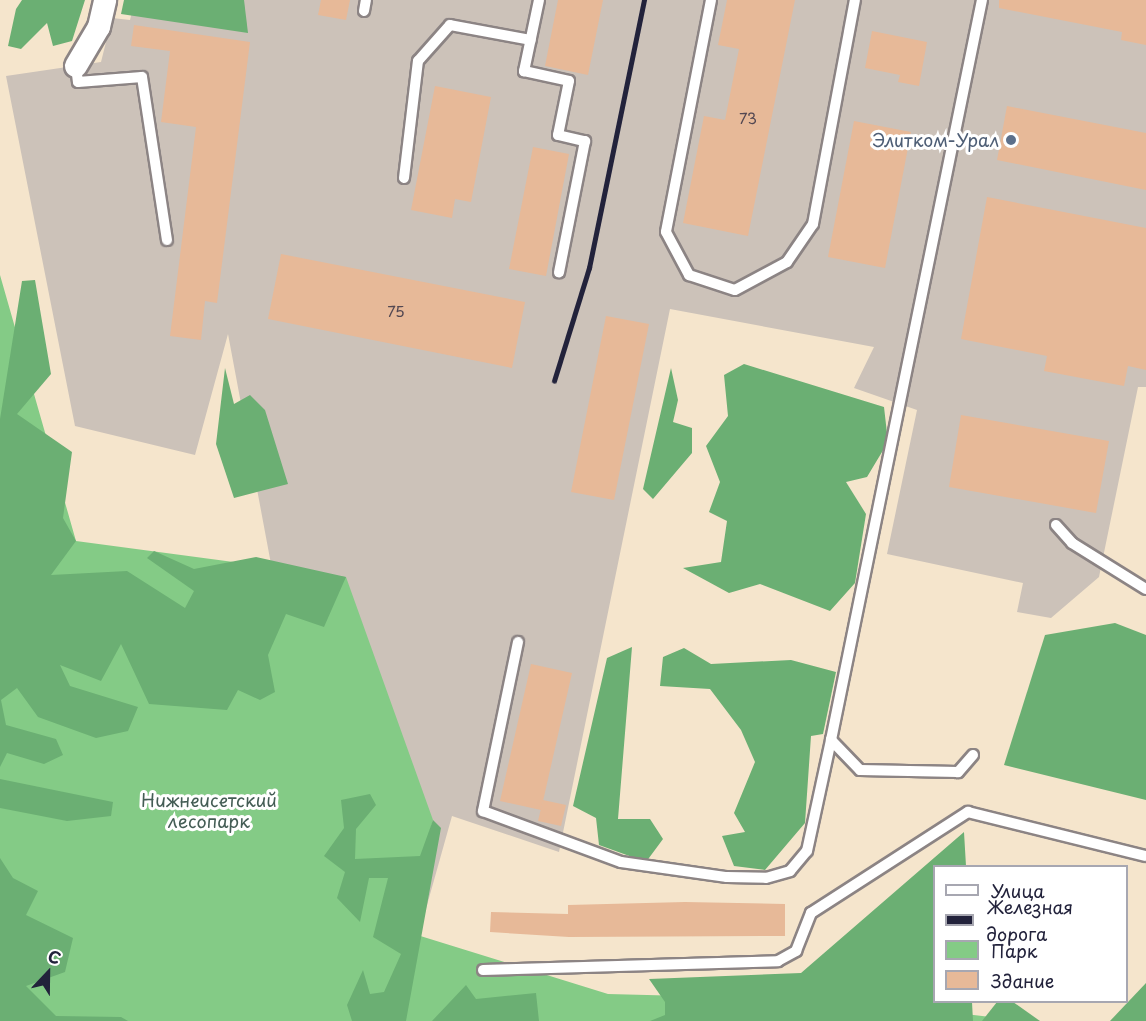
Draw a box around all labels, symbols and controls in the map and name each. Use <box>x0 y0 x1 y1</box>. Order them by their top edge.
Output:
house number: 73 <box>739 109 757 127</box>
place label: Элитком-Урал <box>872 129 999 151</box>
marker: Элитком-Урал <box>1004 133 1018 147</box>
house number: 75 <box>387 302 405 320</box>
park label: Нижнеисетский лесопарк <box>141 790 277 832</box>
legend <box>933 865 1128 1003</box>
text: Улица <box>991 877 1045 904</box>
text: Железная дорога <box>986 893 1073 947</box>
text: Парк <box>991 937 1037 964</box>
north arrow <box>18 943 78 1003</box>
text: С <box>45 943 65 970</box>
text: Здание <box>991 967 1054 994</box>

